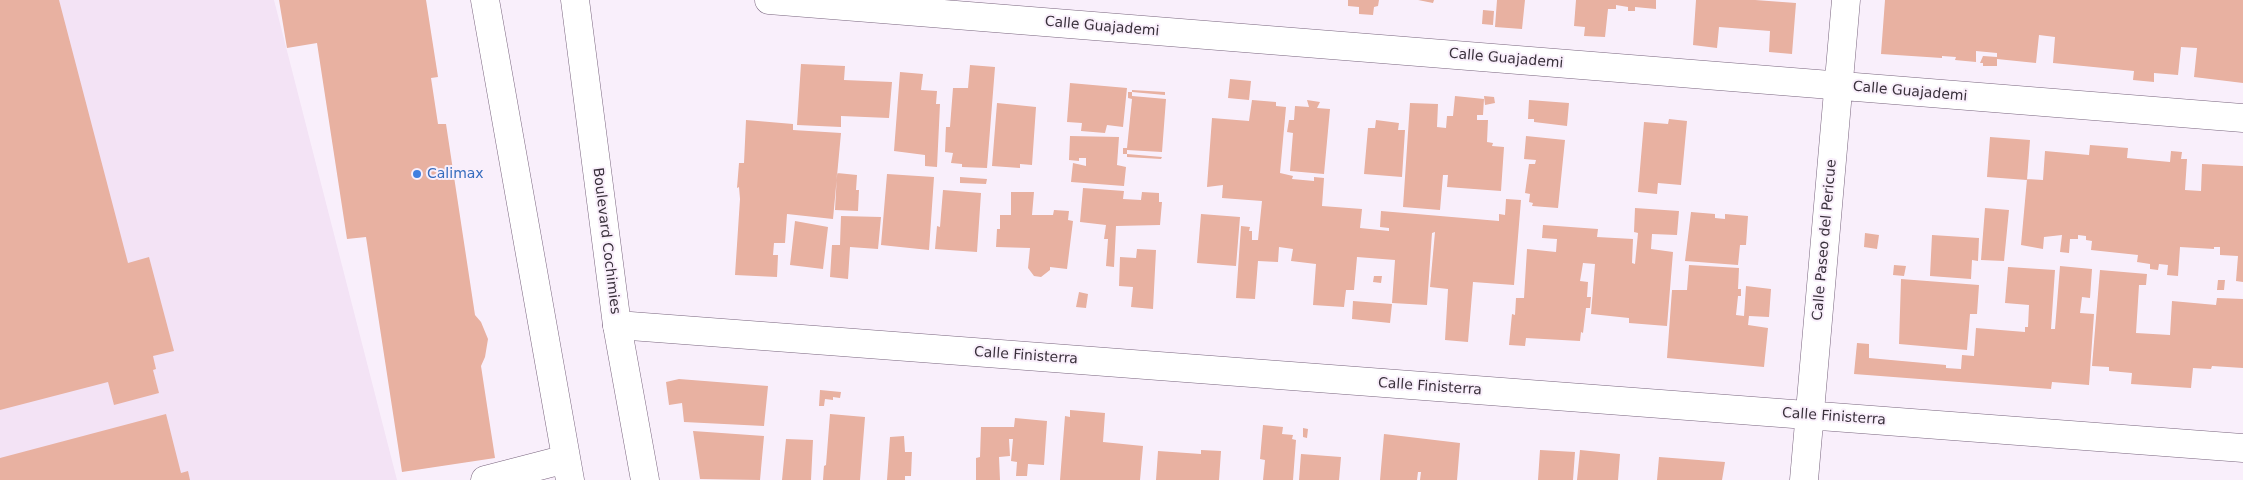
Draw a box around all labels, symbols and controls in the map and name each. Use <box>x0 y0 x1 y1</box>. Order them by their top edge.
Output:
street label: Calle Guajademi <box>1044 14 1160 40</box>
street label: Calle Guajademi <box>1448 46 1564 72</box>
street label: Calle Guajademi <box>1852 79 1968 105</box>
street label: Calle Paseo del Pericue <box>1810 159 1840 321</box>
place label: Calimax <box>427 166 484 182</box>
street label: Boulevard Cochimies <box>589 167 623 315</box>
marker: Calimax <box>411 168 423 180</box>
street label: Calle Finisterra <box>973 344 1079 368</box>
street label: Calle Finisterra <box>1377 375 1483 399</box>
street label: Calle Finisterra <box>1781 405 1887 429</box>

